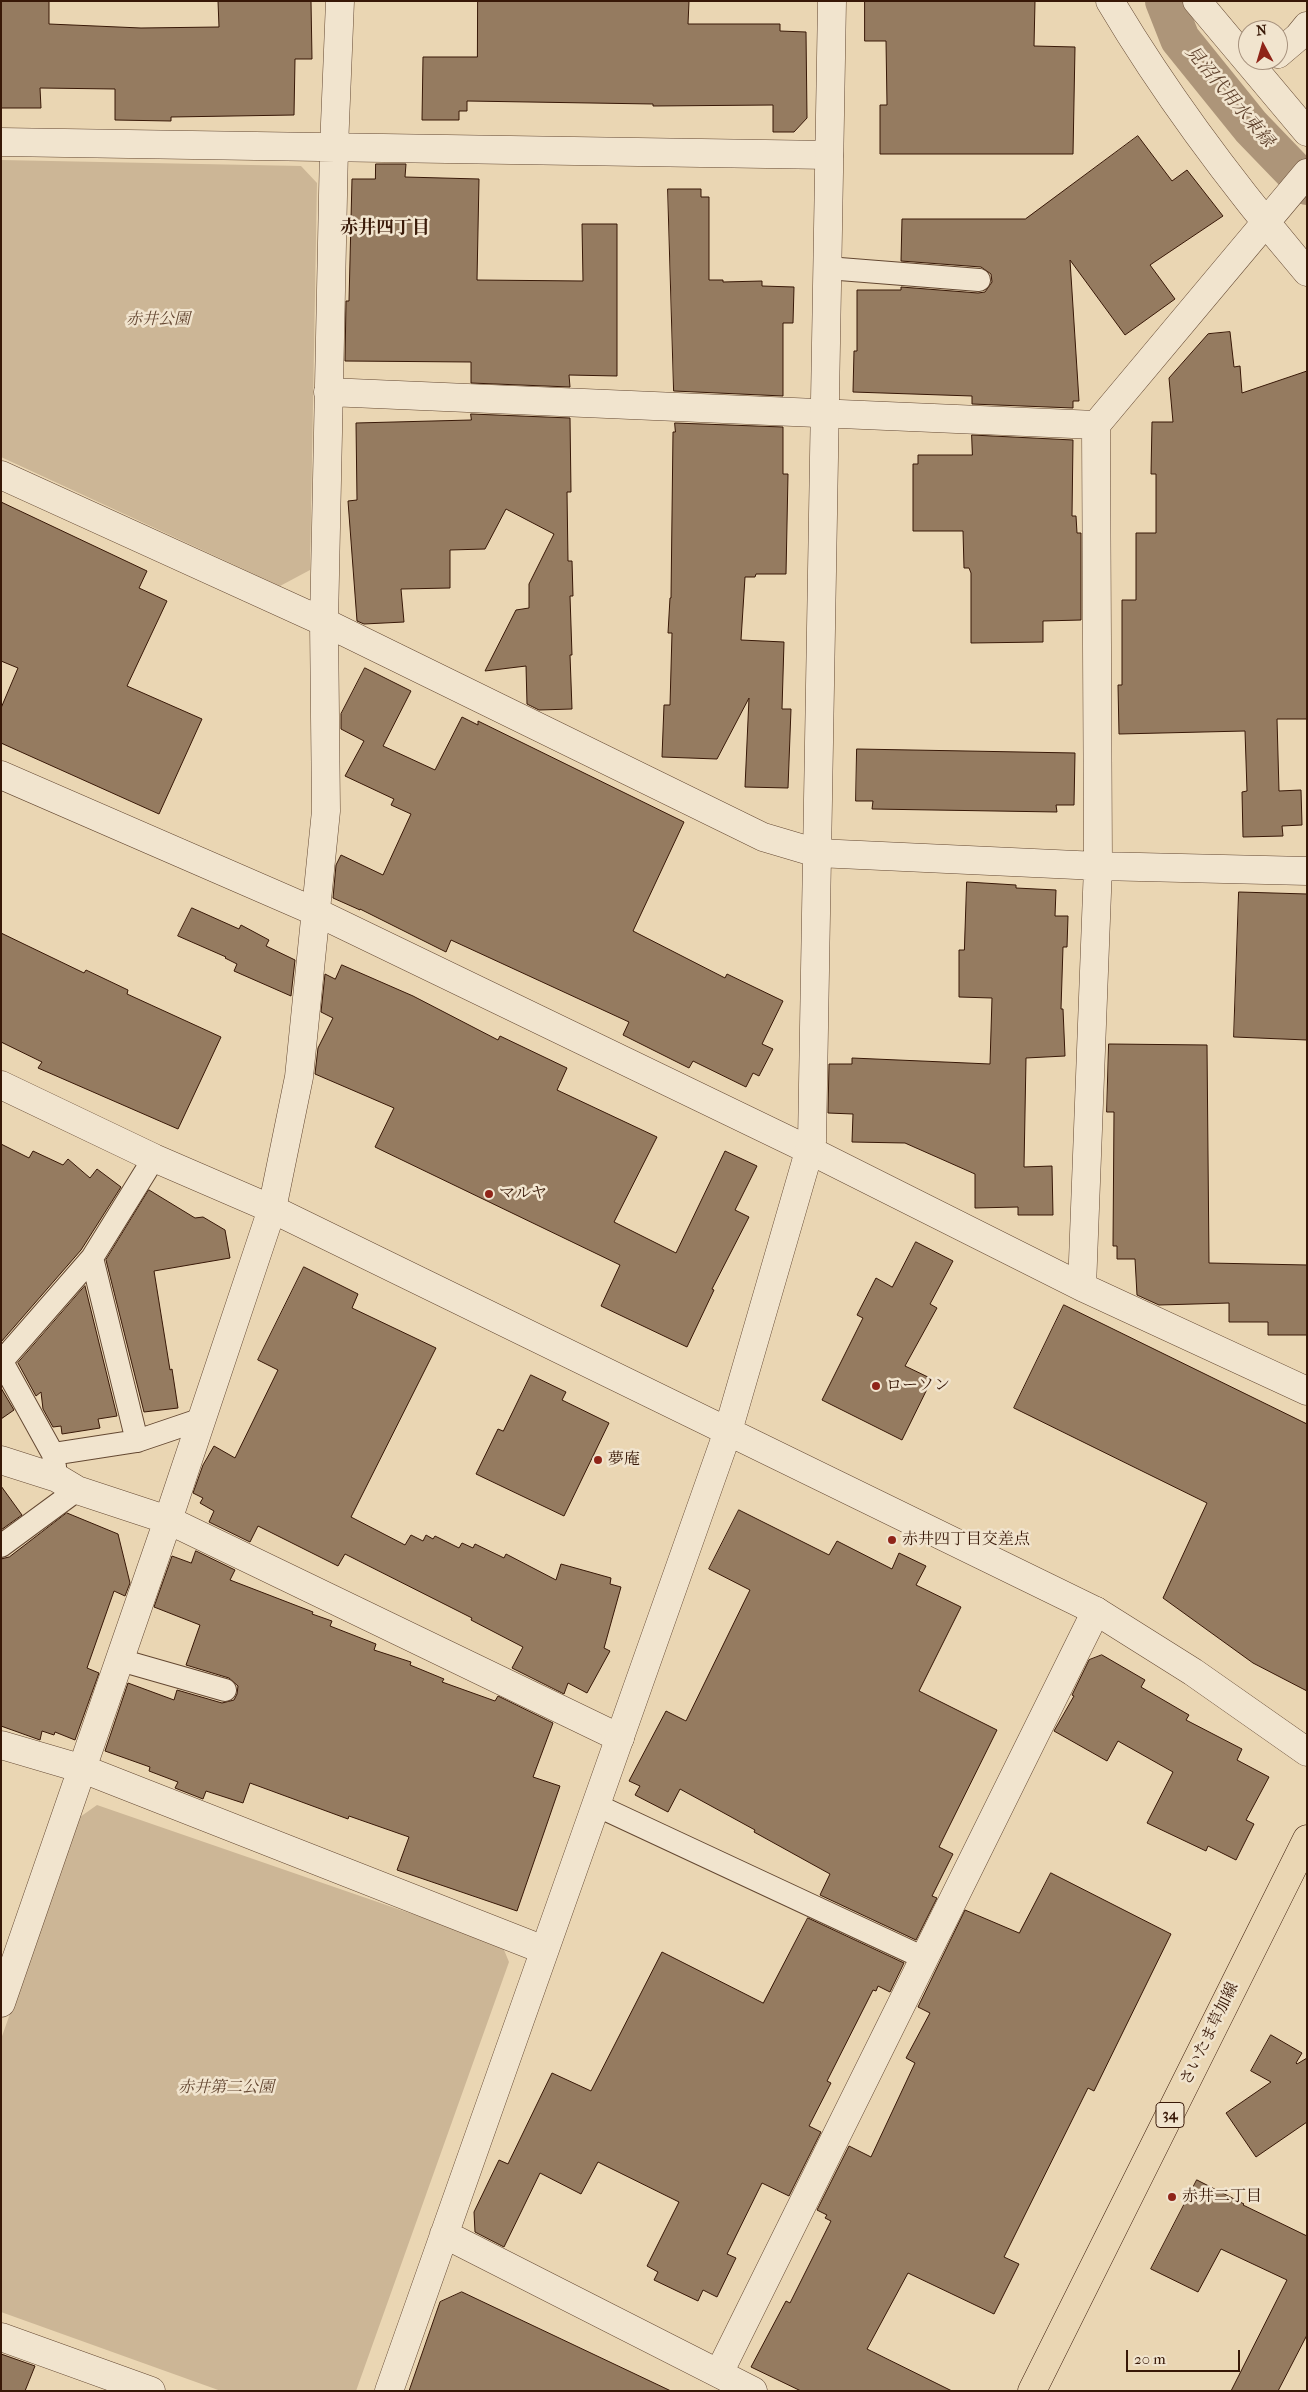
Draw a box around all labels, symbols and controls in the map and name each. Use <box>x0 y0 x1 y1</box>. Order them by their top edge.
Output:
north arrow <box>1238 20 1288 70</box>
text: N <box>1255 22 1268 40</box>
water label: 見沼代用水東縁 <box>1180 42 1278 152</box>
district label: 赤井四丁目 <box>340 218 430 240</box>
park label: 赤井公園 <box>126 310 190 330</box>
place label: マルヤ <box>499 1184 547 1204</box>
marker: マルヤ <box>483 1188 495 1200</box>
place label: ローソン <box>886 1376 950 1396</box>
marker: ローソン <box>870 1380 882 1392</box>
place label: 夢庵 <box>608 1450 640 1470</box>
marker: 夢庵 <box>592 1454 604 1466</box>
place label: 赤井四丁目交差点 <box>902 1530 1030 1550</box>
marker: 赤井四丁目交差点 <box>886 1534 898 1546</box>
street label: さいたま草加線 <box>1177 1979 1243 2089</box>
park label: 赤井第二公園 <box>178 2078 274 2098</box>
road number: 34 <box>1156 2102 1184 2128</box>
place label: 赤井二丁目 <box>1182 2187 1262 2207</box>
marker: 赤井二丁目 <box>1166 2191 1178 2203</box>
scale bar <box>1128 2340 1242 2372</box>
text: 20 m <box>1134 2350 1166 2368</box>

